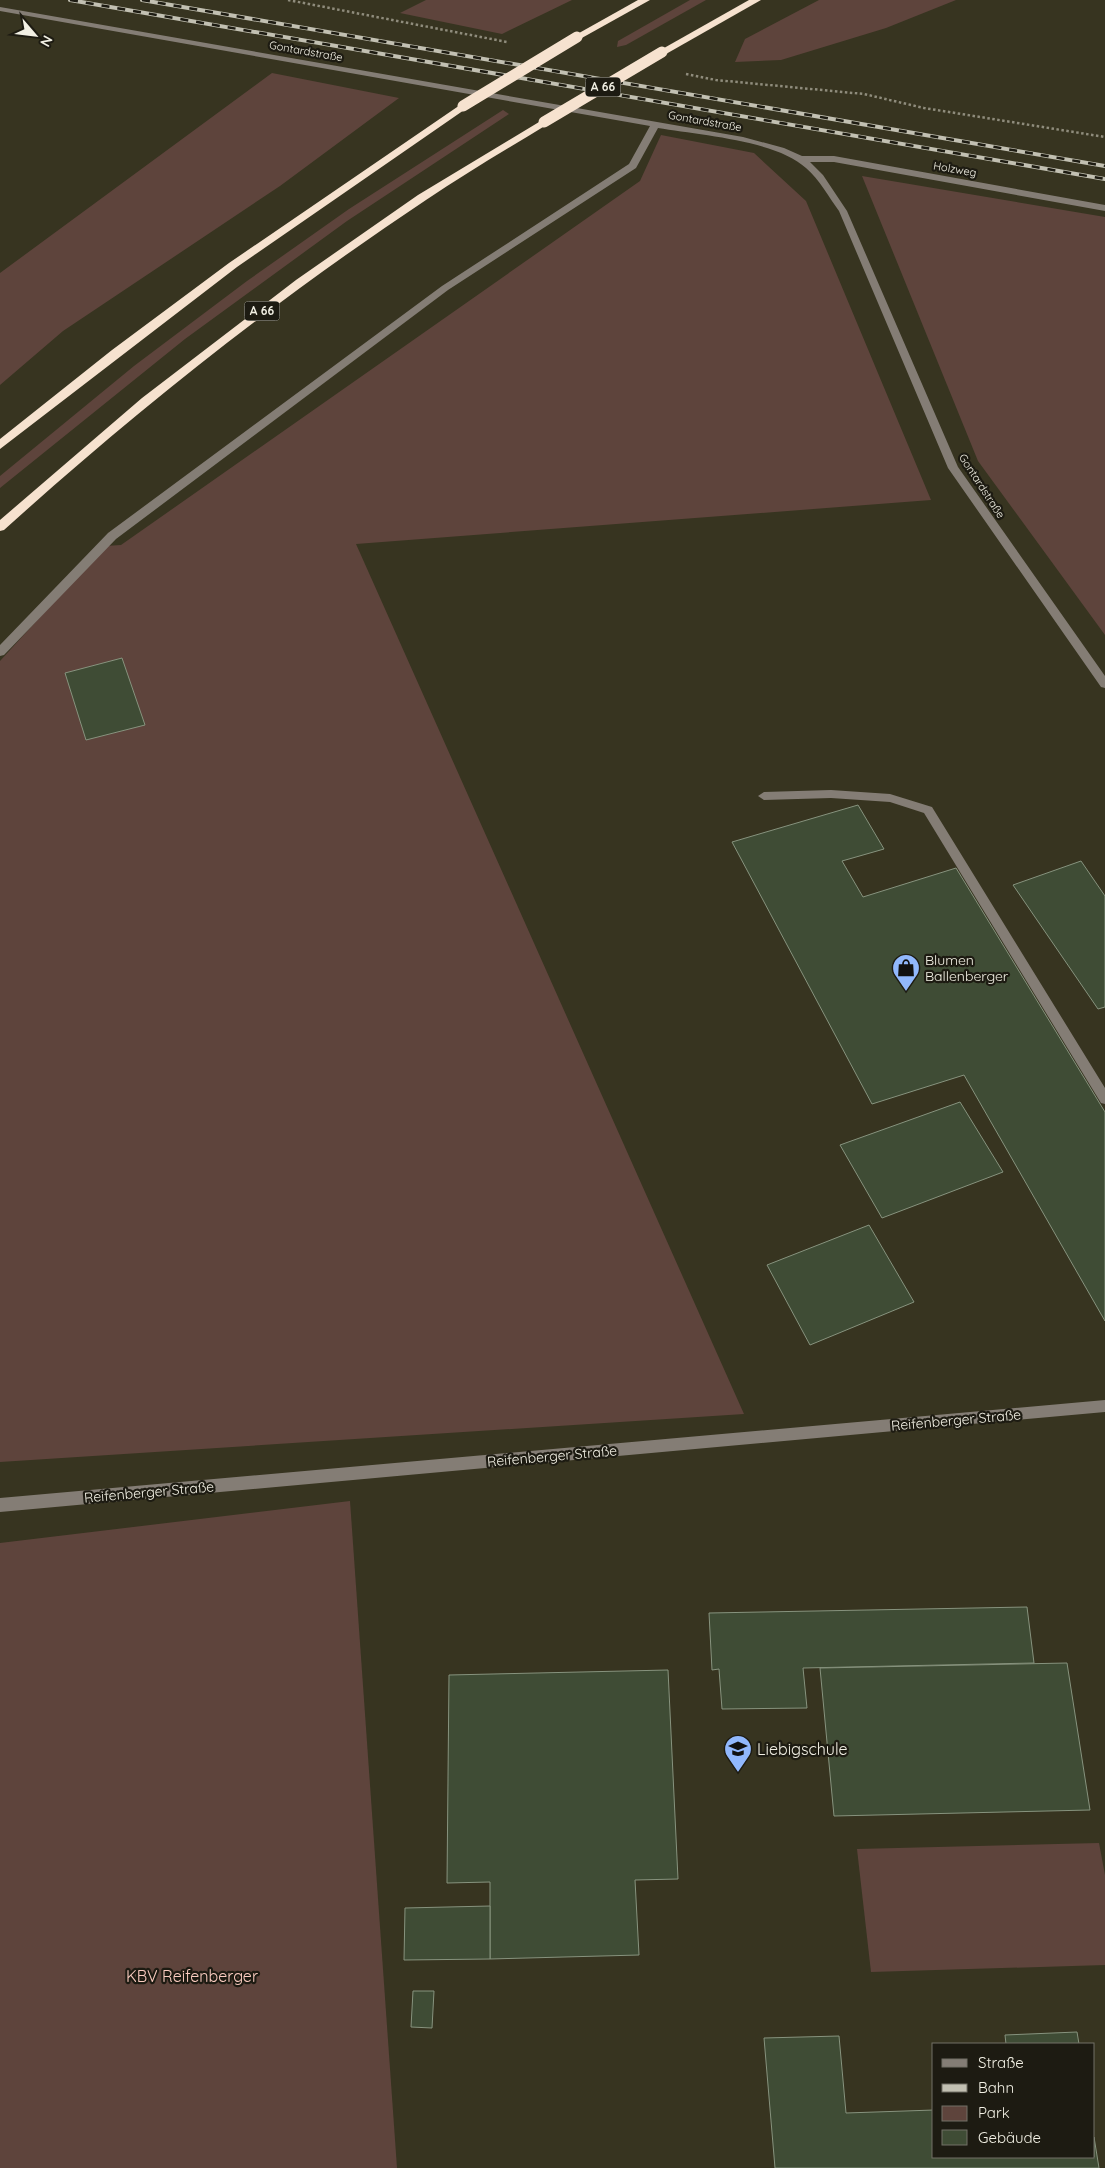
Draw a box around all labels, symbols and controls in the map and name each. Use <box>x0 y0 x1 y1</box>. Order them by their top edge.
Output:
north arrow <box>10 10 60 60</box>
text: N <box>36 32 57 50</box>
street label: Gontardstraße <box>268 38 344 64</box>
road number: A 66 <box>586 77 620 96</box>
street label: Gontardstraße <box>667 108 743 134</box>
street label: Holzweg <box>932 158 978 180</box>
road number: A 66 <box>244 302 280 321</box>
street label: Gontardstraße <box>956 451 1008 521</box>
place label: Blumen Ballenberger <box>925 951 1009 985</box>
shop icon: Blumen Ballenberger <box>891 953 921 992</box>
street label: Reifenberger Straße <box>890 1405 1022 1435</box>
street label: Reifenberger Straße <box>486 1441 618 1471</box>
street label: Reifenberger Straße <box>83 1477 215 1507</box>
school or university icon: Liebigschule <box>723 1734 753 1773</box>
place label: Liebigschule <box>757 1739 847 1759</box>
park label: KBV Reifenberger <box>126 1966 258 1986</box>
legend <box>932 2043 1095 2158</box>
text: Straße <box>978 2053 1024 2072</box>
text: Bahn <box>978 2078 1014 2097</box>
text: Park <box>978 2103 1010 2122</box>
text: Gebäude <box>978 2128 1041 2147</box>

